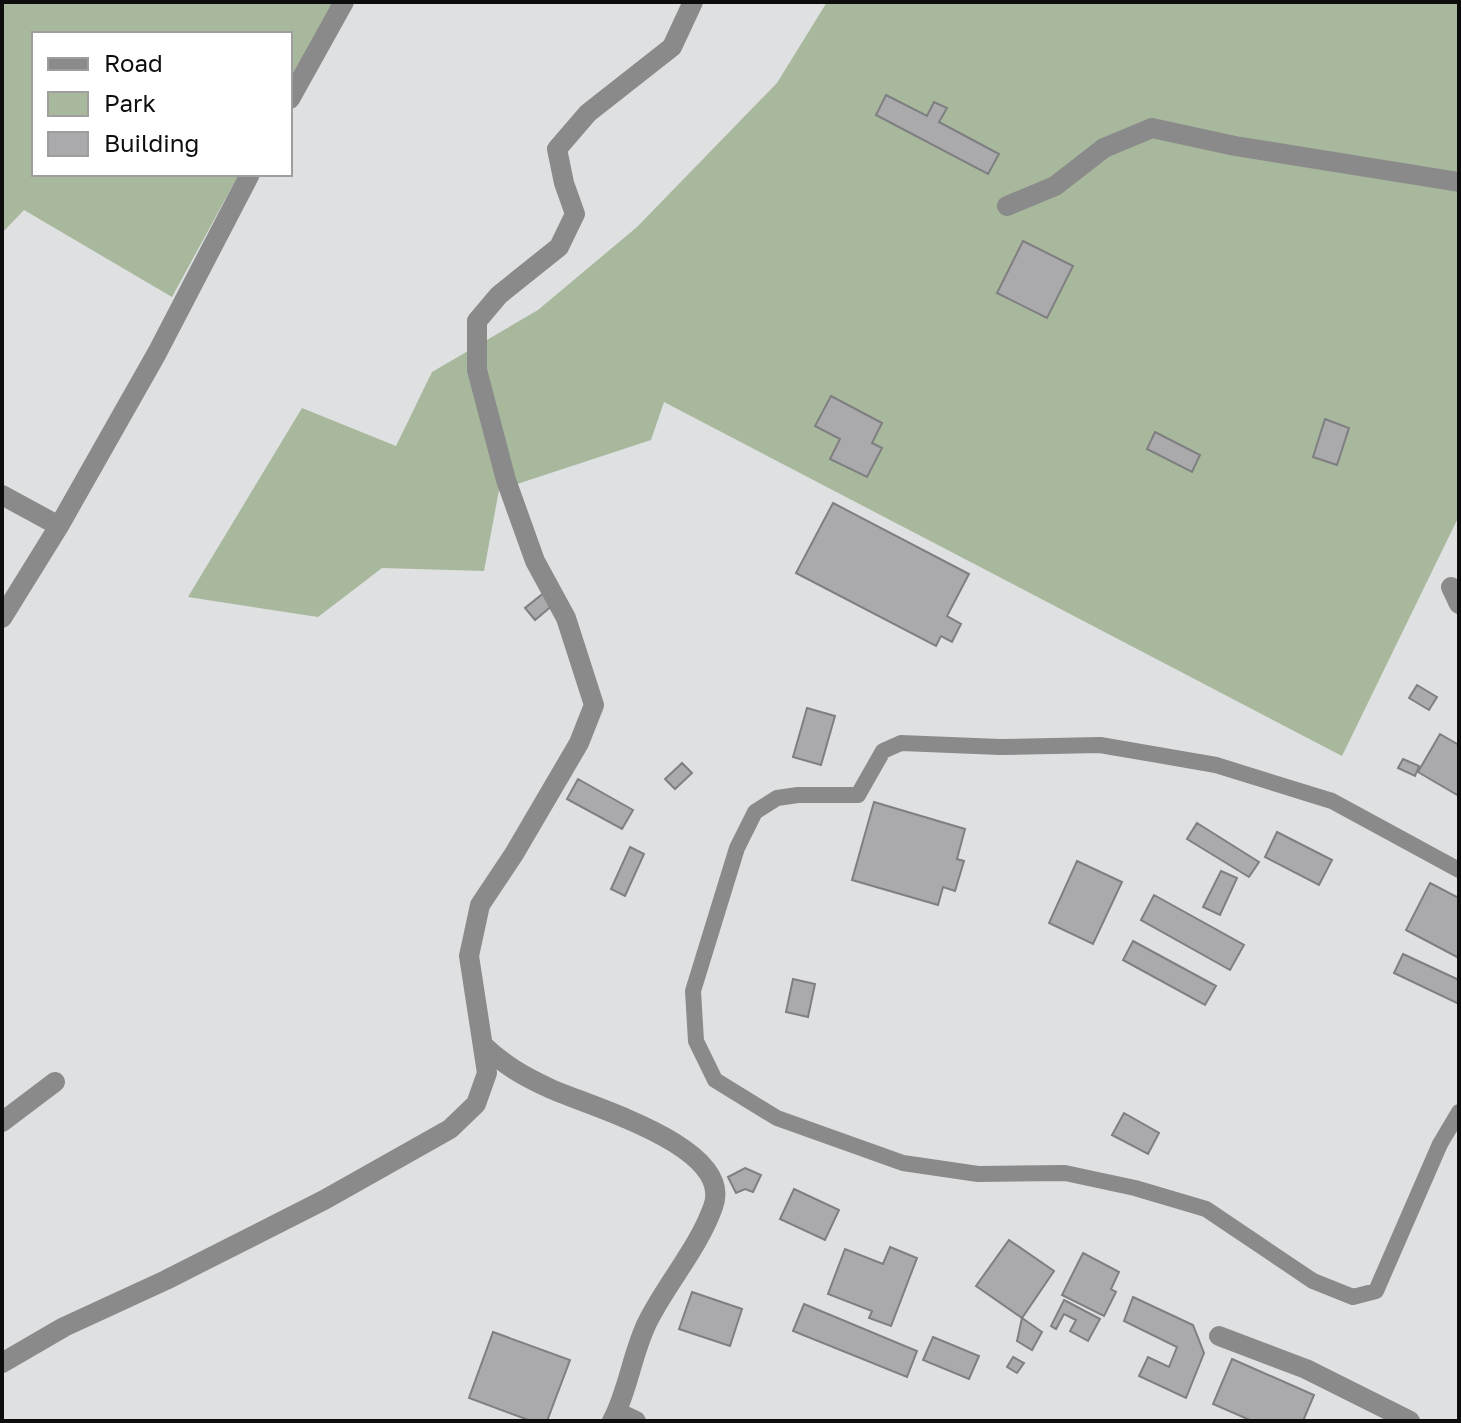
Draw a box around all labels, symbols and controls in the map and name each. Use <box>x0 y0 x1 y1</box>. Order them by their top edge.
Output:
legend <box>32 32 292 176</box>
text: Road <box>104 48 163 77</box>
text: Park <box>104 88 156 117</box>
text: Building <box>104 128 199 157</box>

